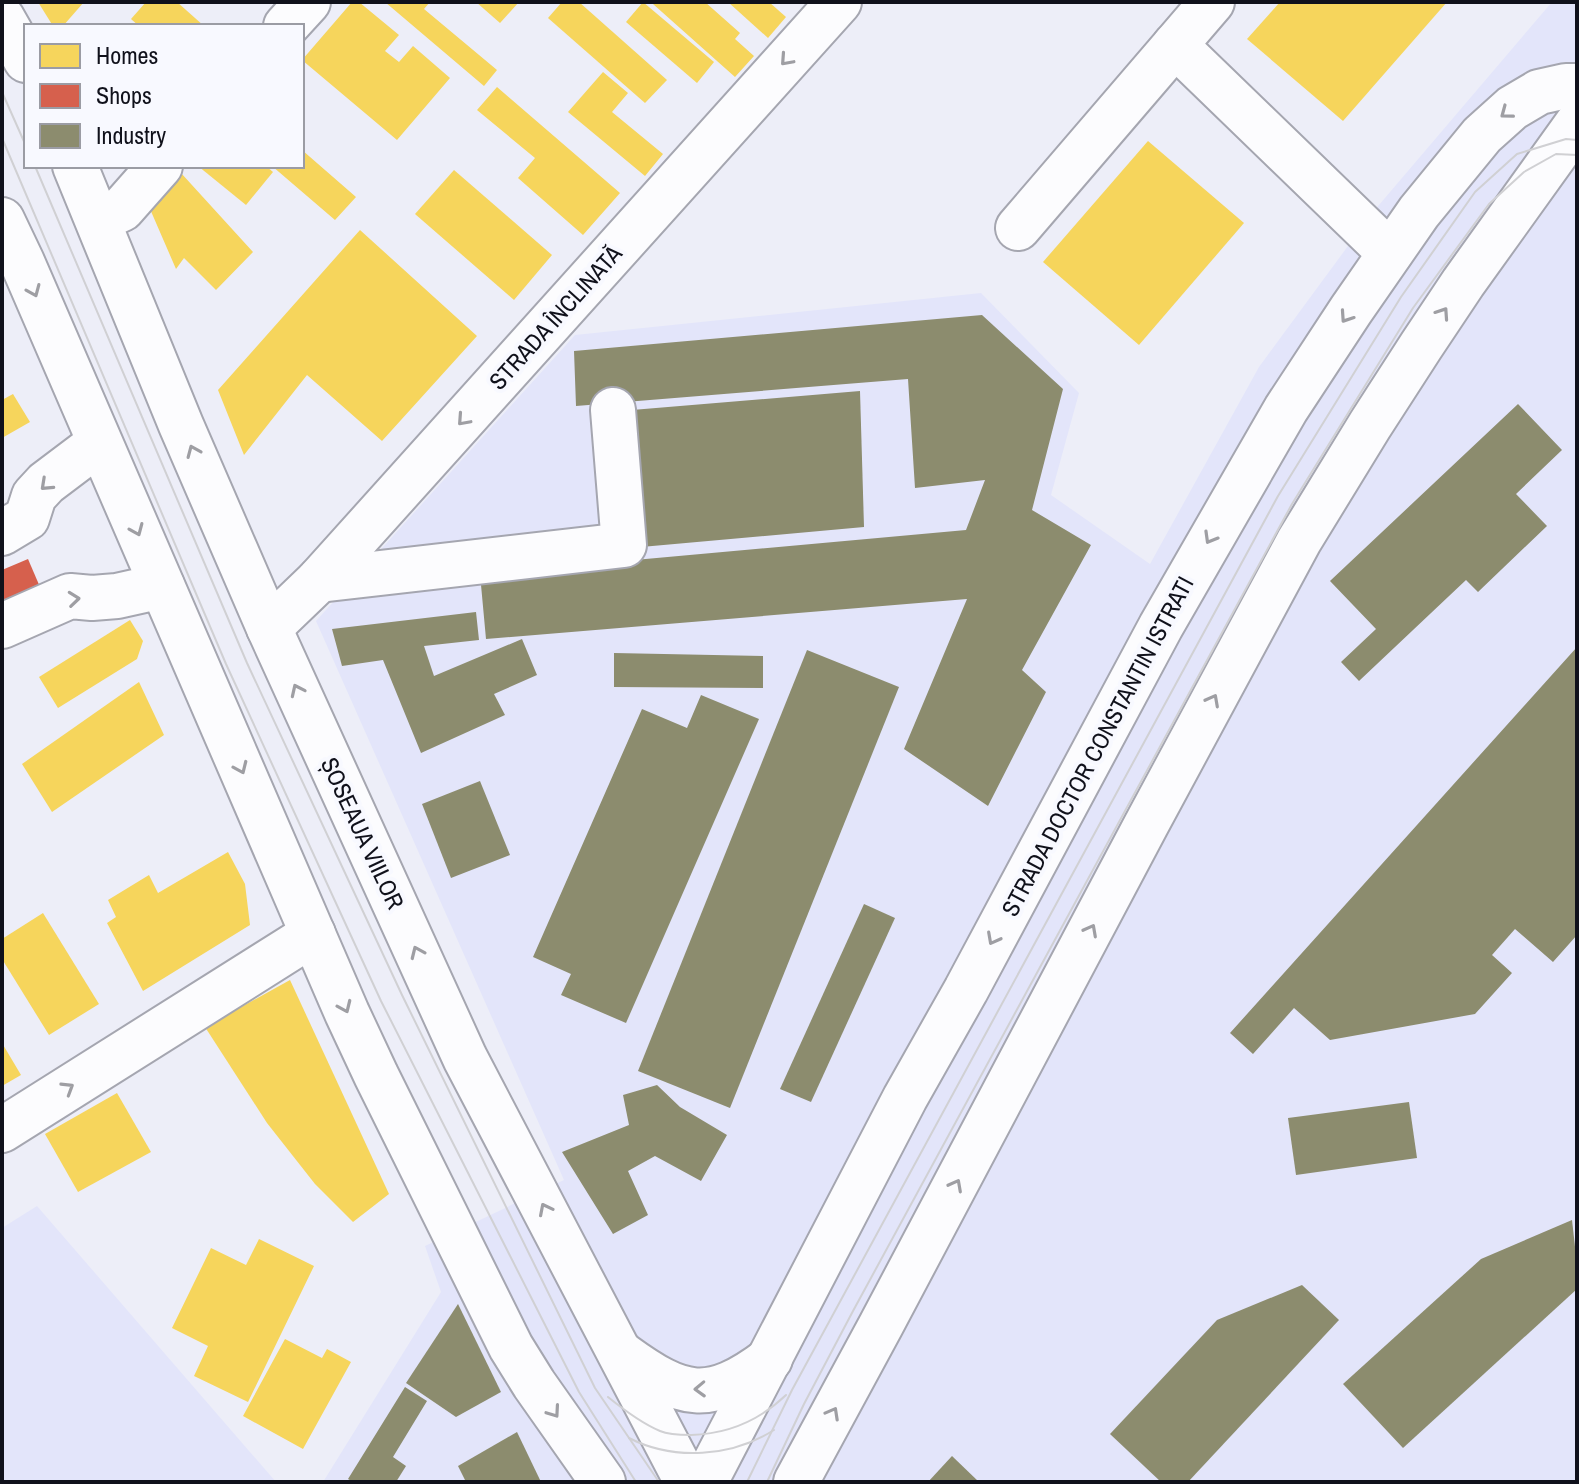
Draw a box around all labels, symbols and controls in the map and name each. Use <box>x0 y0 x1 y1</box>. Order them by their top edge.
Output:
legend <box>24 24 304 168</box>
text: Homes <box>96 39 158 71</box>
one-way arrow <box>781 51 796 65</box>
text: Shops <box>96 79 152 111</box>
one-way arrow <box>1500 103 1515 118</box>
text: Industry <box>96 119 166 151</box>
street label: STRADA ÎNCLINATĂ <box>482 237 629 396</box>
one-way arrow <box>25 283 41 297</box>
one-way arrow <box>1341 308 1356 323</box>
one-way arrow <box>1433 308 1448 322</box>
one-way arrow <box>458 410 472 425</box>
one-way arrow <box>186 445 202 460</box>
one-way arrow <box>40 475 55 489</box>
one-way arrow <box>128 522 144 536</box>
one-way arrow <box>1204 530 1220 544</box>
street label: STRADA DOCTOR CONSTANTIN ISTRATI <box>994 570 1200 922</box>
one-way arrow <box>67 591 80 608</box>
one-way arrow <box>291 683 307 698</box>
one-way arrow <box>1203 695 1219 709</box>
street label: ȘOSEAUA VIILOR <box>314 752 412 914</box>
one-way arrow <box>231 760 247 774</box>
one-way arrow <box>1082 924 1097 939</box>
one-way arrow <box>987 931 1002 946</box>
one-way arrow <box>410 945 426 960</box>
one-way arrow <box>335 999 351 1013</box>
one-way arrow <box>59 1083 74 1098</box>
one-way arrow <box>947 1178 962 1193</box>
one-way arrow <box>540 1203 555 1218</box>
one-way arrow <box>694 1381 706 1398</box>
one-way arrow <box>544 1404 559 1418</box>
one-way arrow <box>823 1408 839 1422</box>

